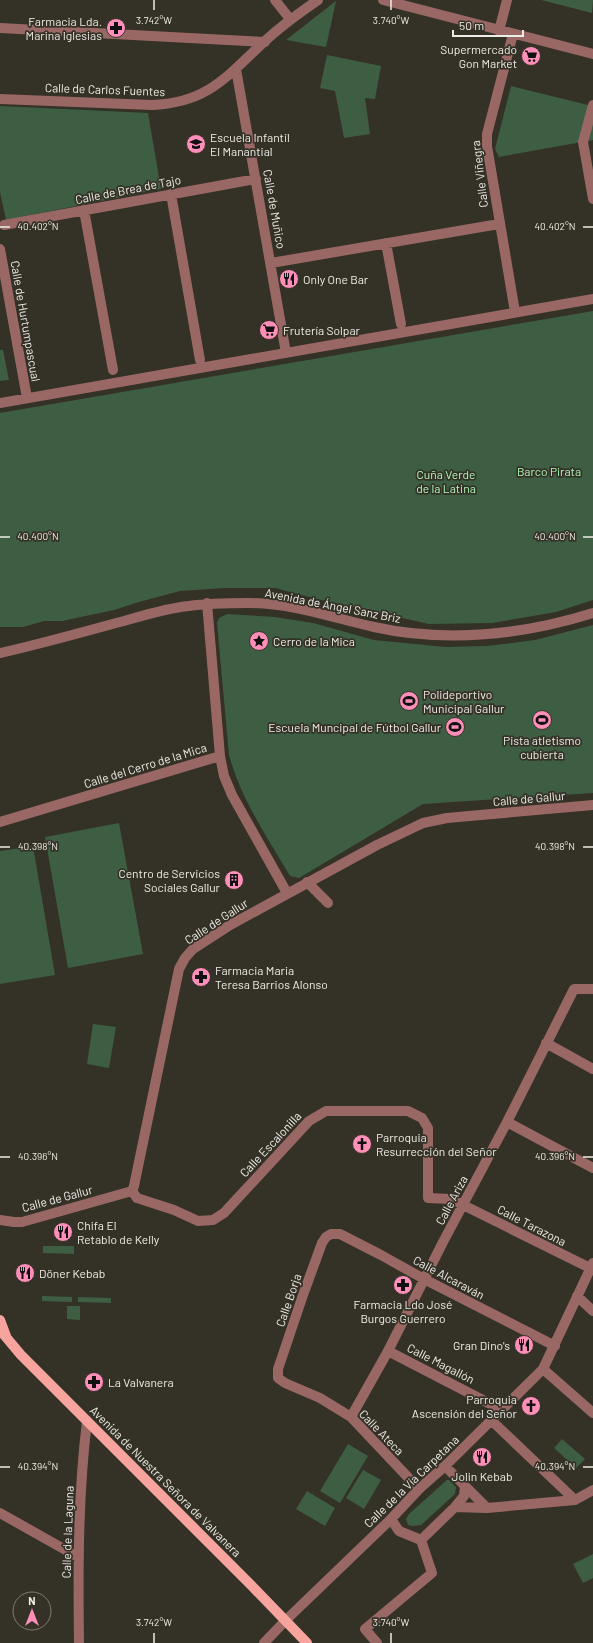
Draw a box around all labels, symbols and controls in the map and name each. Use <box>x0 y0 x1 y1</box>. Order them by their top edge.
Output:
scale bar <box>453 12 523 38</box>
place label: Farmacia Lda. Marina Iglesias <box>26 14 102 42</box>
text: 3.742°W <box>136 14 172 26</box>
text: 3.740°W <box>373 14 409 26</box>
pharmacy icon: Farmacia Lda. Marina Iglesias <box>105 17 127 39</box>
text: 50 m <box>459 18 484 32</box>
place label: Supermercado Gon Market <box>440 42 517 70</box>
supermarket icon: Supermercado Gon Market <box>520 45 542 67</box>
street label: Calle de Carlos Fuentes <box>45 80 166 98</box>
place label: Escuela Infantil El Manantial <box>210 130 290 158</box>
school or university icon: Escuela Infantil El Manantial <box>185 133 207 155</box>
street label: Calle Viñegra <box>468 140 490 208</box>
street label: Calle de Muñico <box>261 168 289 250</box>
street label: Calle de Brea de Tajo <box>74 172 182 206</box>
text: 40.402°N <box>17 220 59 232</box>
text: 40.402°N <box>534 220 576 232</box>
street label: Calle de Hurtumpascual <box>8 259 44 383</box>
restaurant icon: Only One Bar <box>278 268 300 290</box>
place label: Only One Bar <box>303 272 369 286</box>
supermarket icon: Frutería Solpar <box>258 319 280 341</box>
place label: Frutería Solpar <box>283 323 361 337</box>
park label: Barco Pirata <box>517 464 581 478</box>
park label: Cuña Verde de la Latina <box>416 467 476 495</box>
text: 40.400°N <box>17 530 59 542</box>
text: 40.400°N <box>534 530 576 542</box>
street label: Avenida de Ángel Sanz Briz <box>264 585 402 625</box>
place icon: Cerro de la Mica <box>248 630 270 652</box>
place label: Cerro de la Mica <box>273 634 355 648</box>
place label: Polideportivo Municipal Gallur <box>423 687 505 715</box>
sports icon: Polideportivo Municipal Gallur <box>398 690 420 712</box>
sports icon: Pista atletismo cubierta <box>531 709 553 731</box>
sports icon: Escuela Muncipal de Fútbol Gallur <box>444 716 466 738</box>
place label: Escuela Muncipal de Fútbol Gallur <box>268 720 442 734</box>
place label: Pista atletismo cubierta <box>503 733 581 761</box>
street label: Calle del Cerro de la Mica <box>82 740 208 790</box>
street label: Calle de Gallur <box>492 788 566 808</box>
text: 40.398°N <box>18 840 58 852</box>
text: 40.398°N <box>535 840 575 852</box>
place label: Centro de Servicios Sociales Gallur <box>118 866 221 894</box>
building icon: Centro de Servicios Sociales Gallur <box>223 869 245 891</box>
street label: Calle de Gallur <box>182 895 251 947</box>
place label: Farmacia Maria Teresa Barrios Alonso <box>215 963 328 991</box>
pharmacy icon: Farmacia Maria Teresa Barrios Alonso <box>190 966 212 988</box>
street label: Calle Escalonilla <box>236 1109 304 1179</box>
place label: Parroquia Resurrección del Señor <box>376 1130 497 1158</box>
church icon: Parroquia Resurrección del Señor <box>351 1133 373 1155</box>
text: 40.396°N <box>18 1150 58 1162</box>
text: 40.396°N <box>535 1150 575 1162</box>
street label: Calle Ariza <box>432 1173 470 1227</box>
street label: Calle de Gallur <box>20 1182 95 1214</box>
street label: Calle Tarazona <box>495 1202 569 1248</box>
place label: Chifa El Retablo de Kelly <box>77 1218 160 1246</box>
restaurant icon: Chifa El Retablo de Kelly <box>52 1221 74 1243</box>
street label: Calle Alcaraván <box>411 1252 487 1302</box>
restaurant icon: Döner Kebab <box>14 1262 36 1284</box>
place label: Döner Kebab <box>39 1266 105 1280</box>
street label: Calle Borja <box>272 1272 304 1328</box>
pharmacy icon: Farmacia Ldo José Burgos Guerrero <box>392 1274 414 1296</box>
place label: Farmacia Ldo José Burgos Guerrero <box>354 1297 452 1325</box>
restaurant icon: Gran Dino's <box>513 1334 535 1356</box>
place label: Gran Dino's <box>453 1338 510 1352</box>
street label: Calle Magallón <box>405 1340 477 1386</box>
pharmacy icon: La Valvanera <box>83 1371 105 1393</box>
place label: La Valvanera <box>108 1375 174 1389</box>
place label: Parroquia Ascensión del Señor <box>412 1392 518 1420</box>
church icon: Parroquia Ascensión del Señor <box>520 1395 542 1417</box>
street label: Avenida de Nuestra Señora de Valvanera <box>88 1403 244 1559</box>
street label: Calle Ateca <box>357 1406 407 1458</box>
street label: Calle de la Vía Carpetana <box>361 1432 461 1530</box>
restaurant icon: Jolin Kebab <box>471 1446 493 1468</box>
text: 40.394°N <box>18 1460 58 1472</box>
text: 40.394°N <box>535 1460 575 1472</box>
place label: Jolin Kebab <box>452 1469 512 1483</box>
street label: Calle de la Laguna <box>58 1485 76 1579</box>
north arrow <box>12 1591 52 1631</box>
text: N <box>28 1594 36 1607</box>
text: 3.742°W <box>136 1616 172 1628</box>
text: 3.740°W <box>373 1616 409 1628</box>

